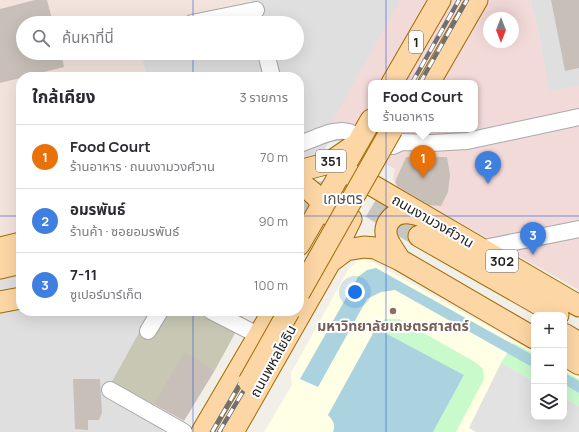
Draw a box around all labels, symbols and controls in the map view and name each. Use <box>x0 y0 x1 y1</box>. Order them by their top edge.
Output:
north arrow <box>483 12 519 48</box>
search box <box>16 16 304 60</box>
icon: search <box>30 27 52 49</box>
text: ค้นหาที่นี่ <box>62 27 114 48</box>
road number: 1 <box>409 31 423 53</box>
popup <box>368 80 478 132</box>
text: ใกล้เคียง <box>32 85 95 108</box>
text: Food Court <box>383 86 463 107</box>
text: 3 รายการ <box>239 88 288 106</box>
text: ร้านอาหาร <box>383 107 434 125</box>
text: Food Court <box>70 136 151 157</box>
pin: 1 <box>410 145 436 178</box>
text: 1 <box>42 148 48 166</box>
text: 70 m <box>260 148 288 166</box>
road number: 351 <box>316 150 346 172</box>
pin: 2 <box>475 151 501 184</box>
text: ร้านอาหาร · ถนนงามวงศ์วาน <box>70 157 215 175</box>
district label: เกษตร <box>323 188 363 209</box>
street label: ถนนงามวงศ์วาน <box>389 189 478 252</box>
text: อมรพันธ์ <box>70 199 125 220</box>
text: 2 <box>41 212 49 230</box>
text: 90 m <box>258 212 288 230</box>
text: ร้านค้า · ซอยอมรพันธ์ <box>70 222 179 240</box>
pin: 3 <box>520 222 546 255</box>
road number: 302 <box>486 250 518 272</box>
text: 7-11 <box>70 264 97 285</box>
text: 3 <box>41 276 49 294</box>
text: 100 m <box>253 276 288 294</box>
your location <box>345 282 365 302</box>
text: ซูเปอร์มาร์เก็ต <box>70 285 142 303</box>
marker: มหาวิทยาลัยเกษตรศาสตร์ <box>388 306 398 316</box>
map controls <box>531 312 567 420</box>
button: + <box>531 312 567 348</box>
place label: มหาวิทยาลัยเกษตรศาสตร์ <box>317 316 469 335</box>
street label: ถนนพหลโยธิน <box>245 321 300 400</box>
button: − <box>531 348 567 384</box>
button: layers <box>531 384 567 420</box>

